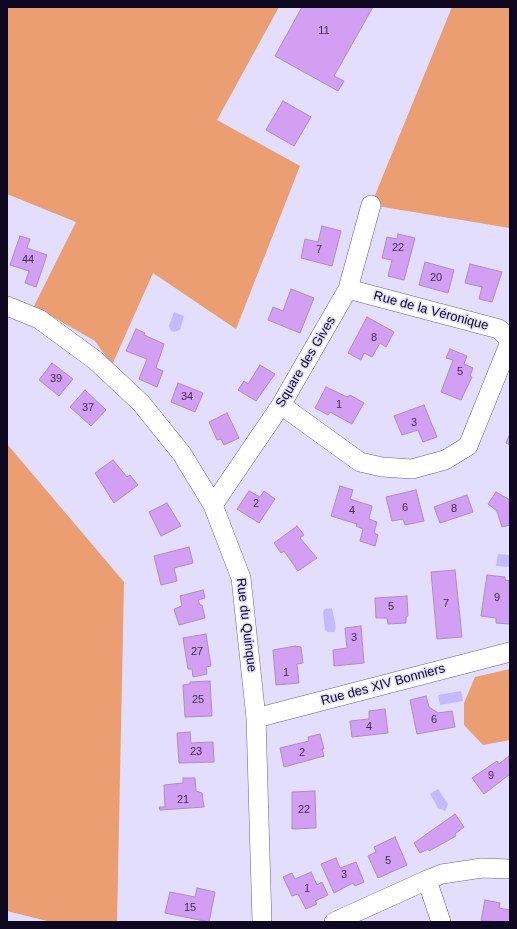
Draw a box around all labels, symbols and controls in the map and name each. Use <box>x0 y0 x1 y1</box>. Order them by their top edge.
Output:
house number: 11 <box>318 24 330 38</box>
house number: 22 <box>392 241 404 255</box>
house number: 7 <box>316 243 322 257</box>
house number: 44 <box>22 253 34 267</box>
house number: 20 <box>430 271 442 285</box>
street label: Rue de la Véronique <box>372 288 490 334</box>
street label: Square des Gives <box>273 314 339 410</box>
house number: 8 <box>371 331 377 345</box>
house number: 5 <box>457 365 463 379</box>
house number: 39 <box>50 372 62 386</box>
house number: 34 <box>181 390 193 404</box>
house number: 1 <box>336 398 342 412</box>
house number: 37 <box>82 401 94 415</box>
house number: 3 <box>411 416 417 430</box>
house number: 2 <box>253 497 259 511</box>
house number: 6 <box>402 501 408 515</box>
house number: 8 <box>451 502 457 516</box>
house number: 4 <box>349 504 355 518</box>
street label: Rue du Quinque <box>232 577 260 673</box>
house number: 9 <box>494 591 500 605</box>
house number: 7 <box>443 597 449 611</box>
house number: 5 <box>388 600 394 614</box>
house number: 3 <box>351 631 357 645</box>
house number: 27 <box>191 645 203 659</box>
street label: Rue des XIV Bonniers <box>319 661 447 709</box>
house number: 1 <box>283 666 289 680</box>
house number: 25 <box>192 693 204 707</box>
house number: 6 <box>431 713 437 727</box>
house number: 4 <box>366 720 372 734</box>
house number: 23 <box>190 745 202 759</box>
house number: 2 <box>299 746 305 760</box>
house number: 9 <box>488 769 494 783</box>
house number: 21 <box>177 793 189 807</box>
house number: 22 <box>298 803 310 817</box>
house number: 5 <box>385 854 391 868</box>
house number: 3 <box>341 868 347 882</box>
house number: 1 <box>304 882 310 896</box>
house number: 15 <box>184 901 196 915</box>

